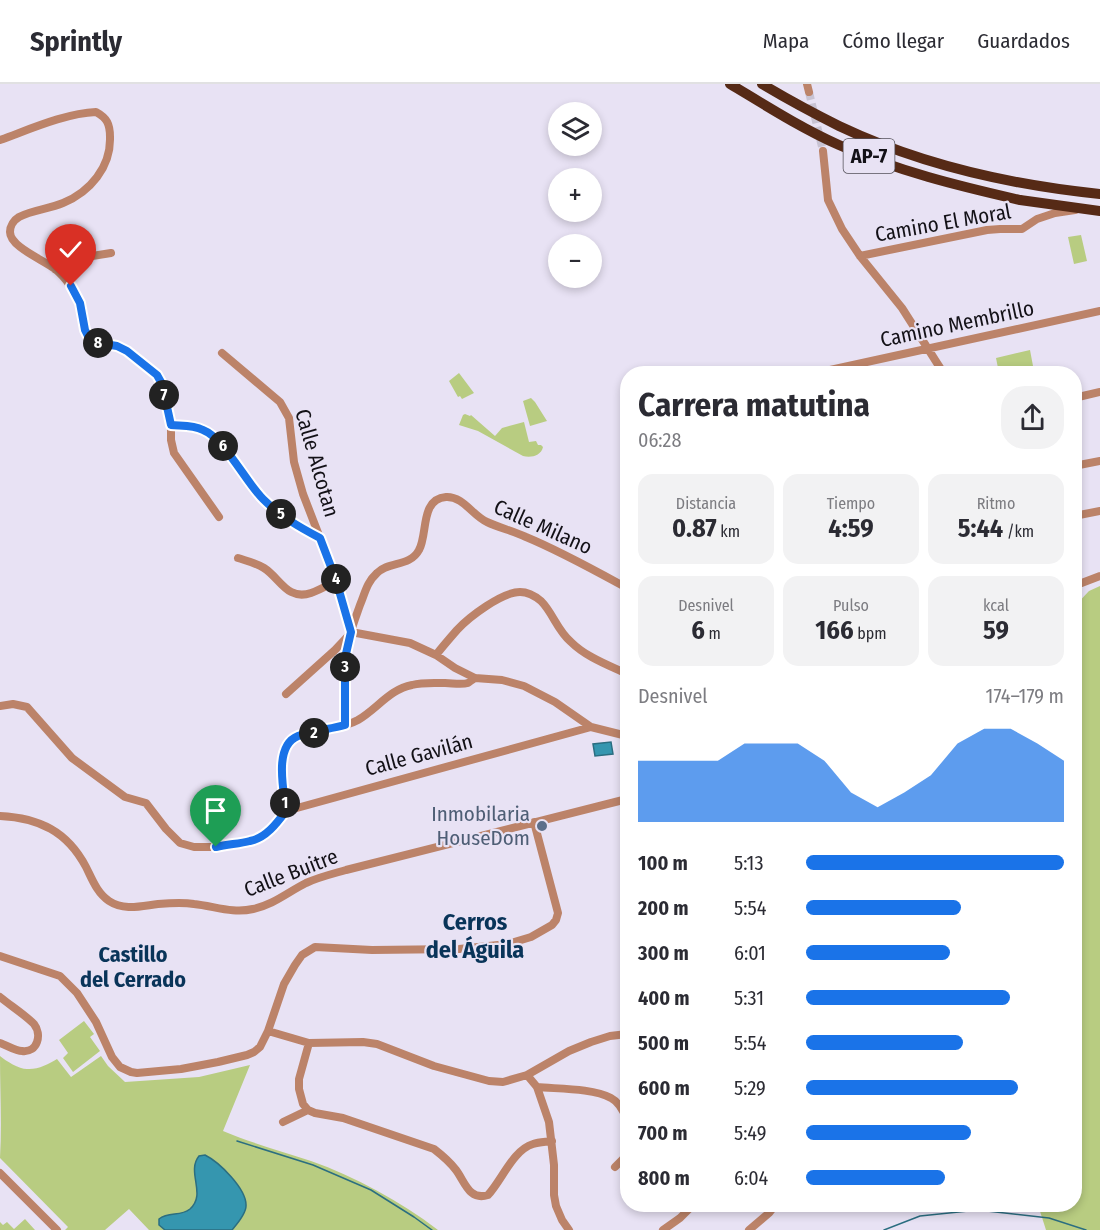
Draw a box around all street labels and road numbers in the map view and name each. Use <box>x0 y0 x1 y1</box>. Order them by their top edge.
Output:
road number: AP-7 <box>844 139 894 173</box>
street label: Camino El Moral <box>873 198 1014 248</box>
street label: Camino Membrillo <box>878 295 1036 353</box>
street label: Calle Alcotan <box>289 406 345 520</box>
street label: Calle Milano <box>490 494 596 560</box>
street label: Calle Gavilán <box>362 728 476 782</box>
street label: Calle Buitre <box>240 843 342 903</box>

